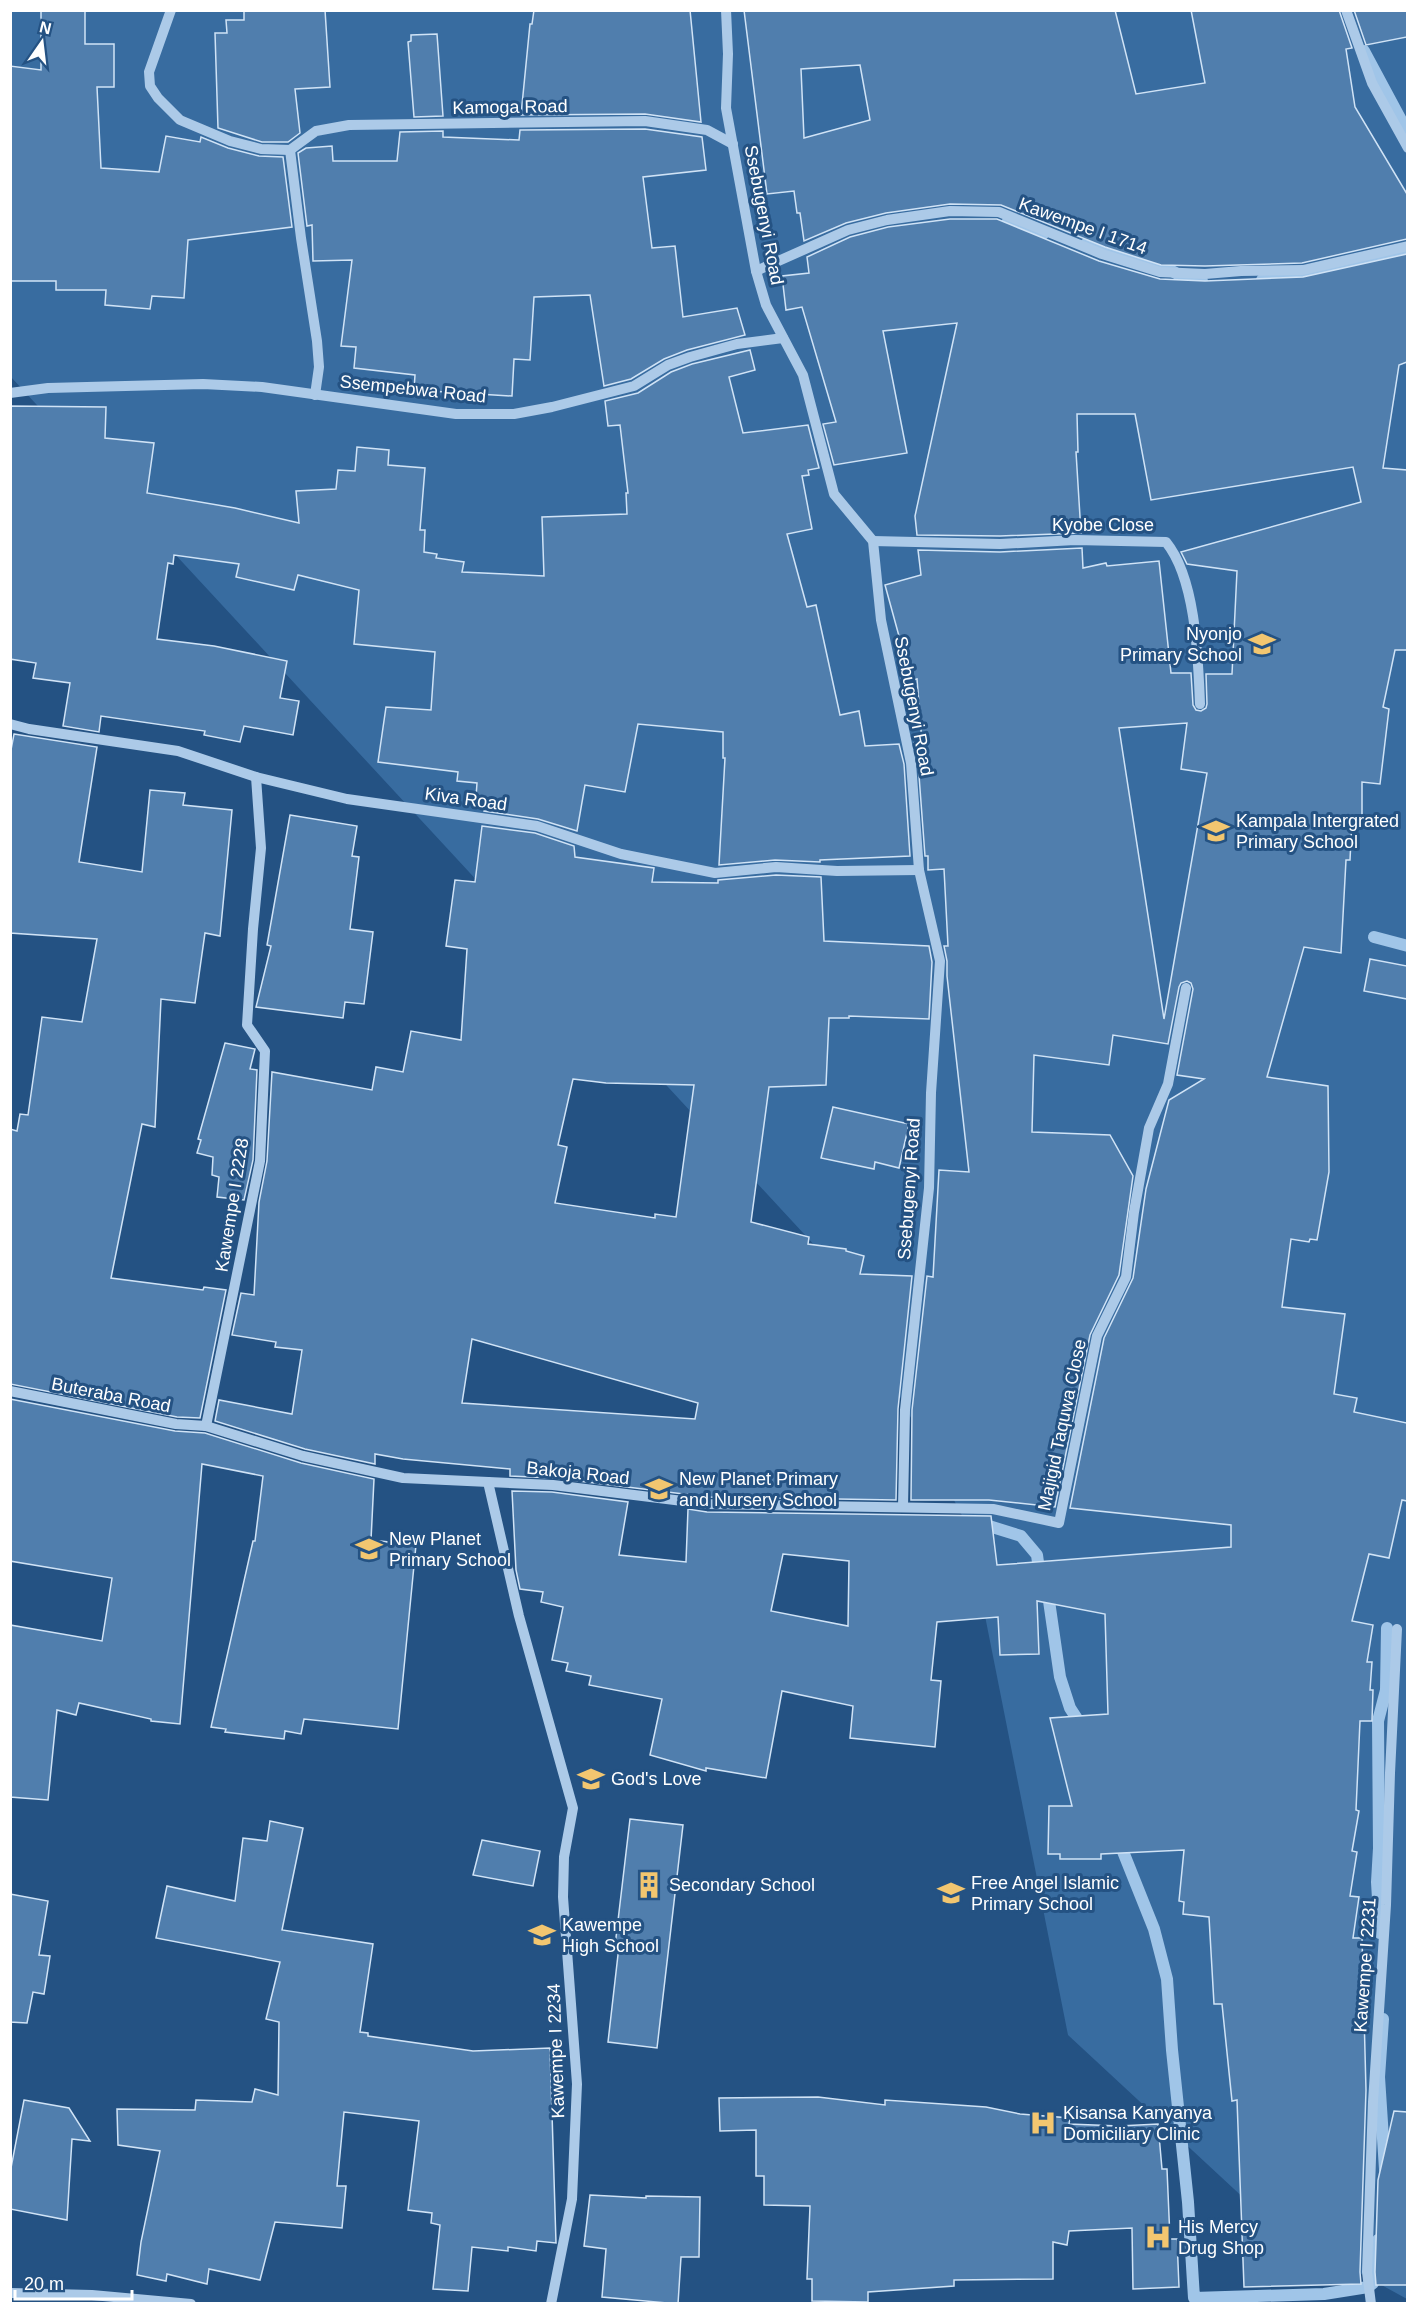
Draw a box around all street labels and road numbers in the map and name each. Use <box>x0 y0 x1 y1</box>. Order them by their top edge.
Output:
street label: Kamoga Road <box>452 96 568 118</box>
street label: Ssebugenyi Road <box>741 143 787 287</box>
street label: Kawempe I 1714 <box>1016 194 1150 258</box>
street label: Ssempebwa Road <box>339 371 487 407</box>
street label: Kyobe Close <box>1052 515 1154 535</box>
street label: Ssebugenyi Road <box>891 634 937 778</box>
street label: Kiva Road <box>423 783 509 815</box>
street label: Ssebugenyi Road <box>894 1117 924 1261</box>
street label: Kawempe I 2228 <box>212 1137 252 1273</box>
street label: Majigid Taquwa Close <box>1034 1337 1090 1513</box>
street label: Buteraba Road <box>50 1374 172 1416</box>
street label: Bakoja Road <box>526 1458 630 1488</box>
street label: Kawempe I 2231 <box>1350 1897 1380 2033</box>
street label: Kawempe I 2234 <box>544 1983 568 2119</box>

